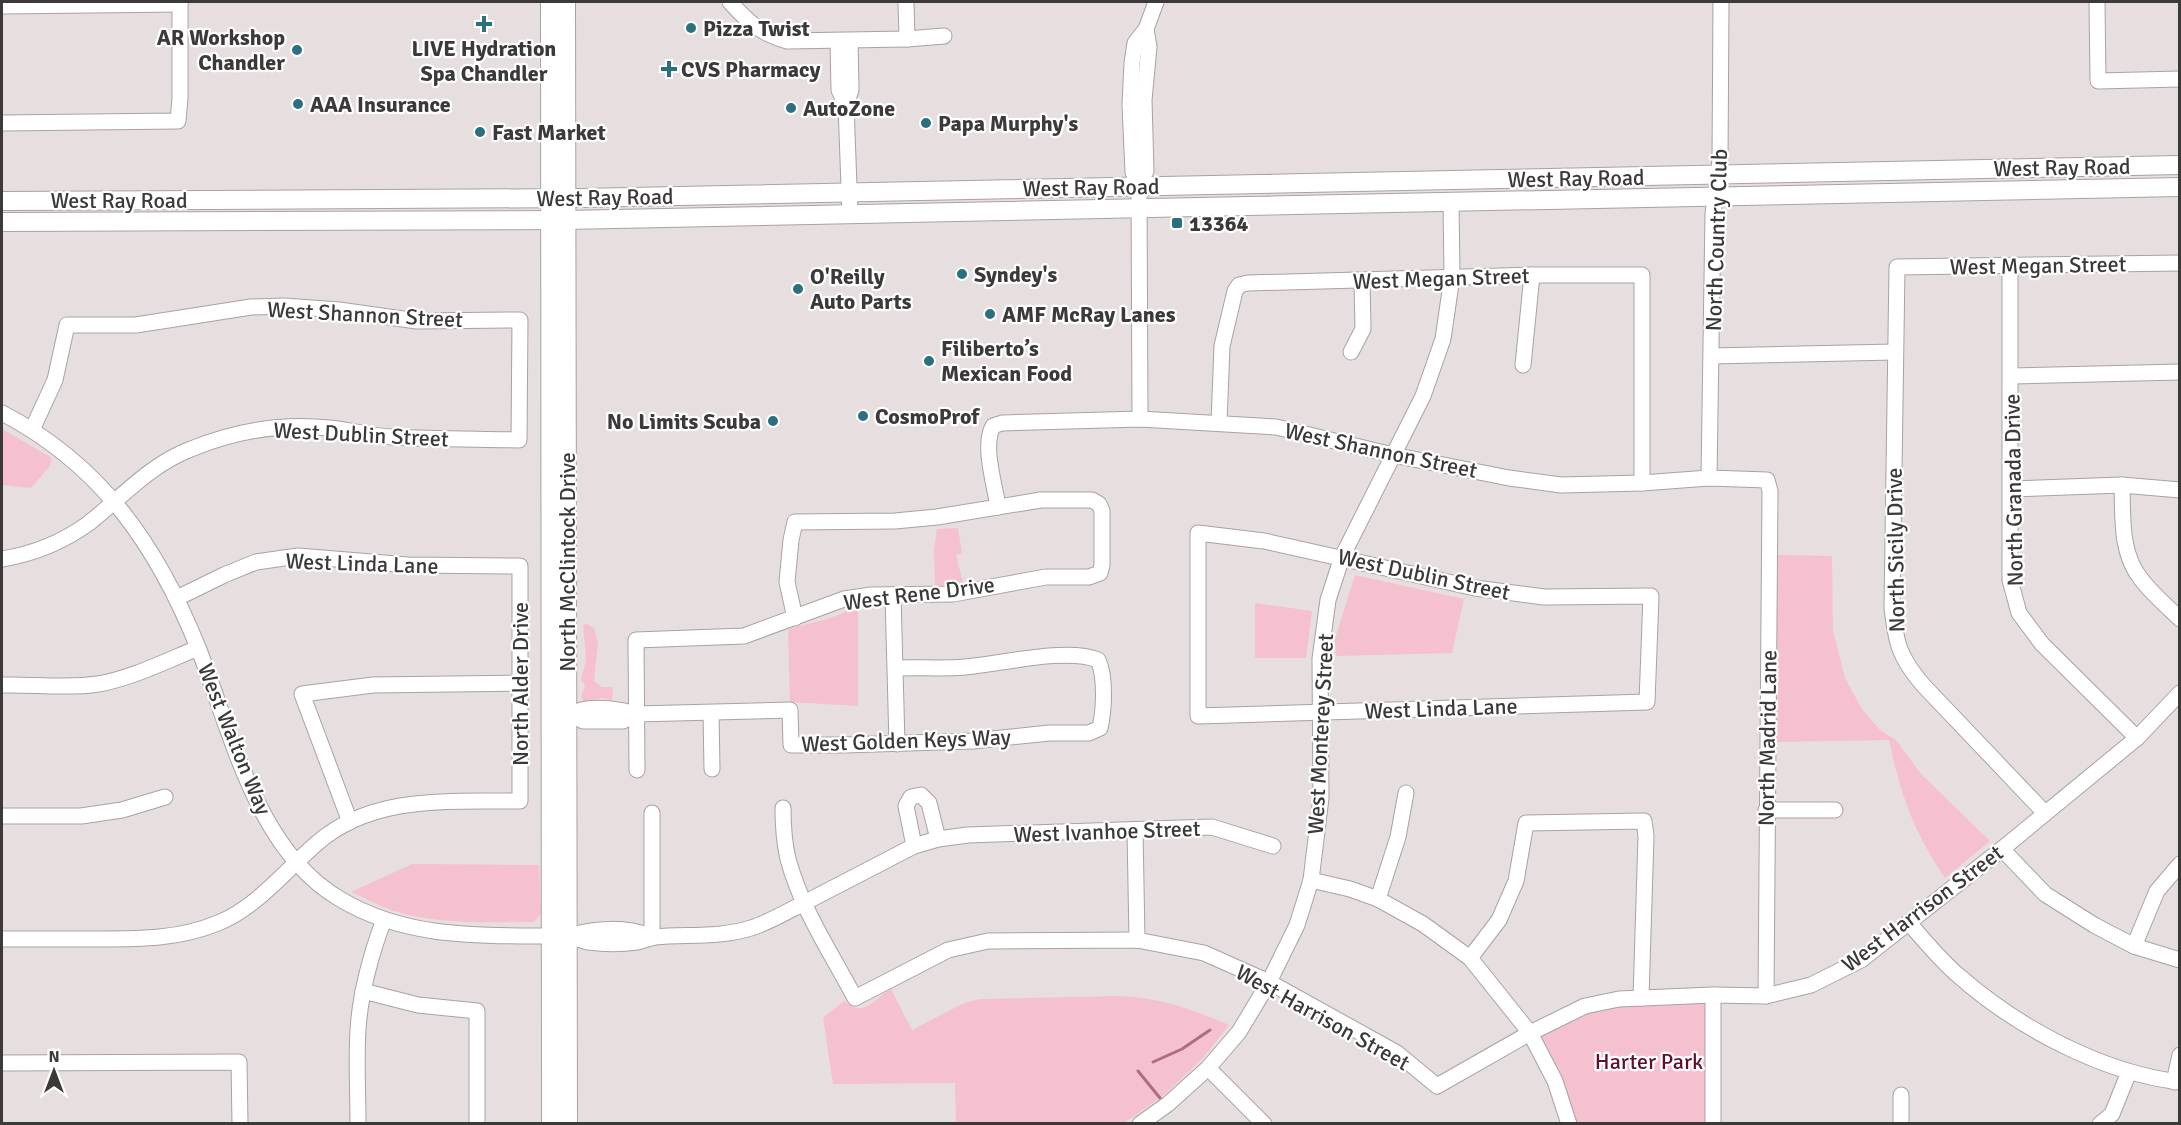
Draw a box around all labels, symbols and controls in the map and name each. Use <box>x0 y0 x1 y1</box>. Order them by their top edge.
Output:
marker: LIVE Hydration Spa Chandler <box>475 15 493 33</box>
place label: Pizza Twist <box>703 15 810 42</box>
marker: Pizza Twist <box>684 21 698 35</box>
place label: AR Workshop Chandler <box>157 24 285 76</box>
place label: LIVE Hydration Spa Chandler <box>412 35 556 87</box>
marker: AR Workshop Chandler <box>290 43 304 57</box>
place label: CVS Pharmacy <box>681 56 820 83</box>
marker: CVS Pharmacy <box>662 62 676 76</box>
place label: AAA Insurance <box>310 91 451 118</box>
place label: AutoZone <box>803 95 895 122</box>
marker: AAA Insurance <box>291 97 305 111</box>
marker: AutoZone <box>784 101 798 115</box>
place label: Papa Murphy's <box>938 110 1078 137</box>
marker: Papa Murphy's <box>919 116 933 130</box>
place label: Fast Market <box>492 119 606 146</box>
marker: Fast Market <box>473 125 487 139</box>
street label: North Country Club <box>1700 148 1733 332</box>
street label: West Ray Road <box>1993 153 2131 182</box>
street label: West Ray Road <box>1507 164 1645 193</box>
street label: West Ray Road <box>1022 173 1160 202</box>
street label: West Ray Road <box>536 183 674 212</box>
street label: West Ray Road <box>50 187 188 214</box>
place label: 13364 <box>1189 210 1249 237</box>
marker: 13364 <box>1170 216 1184 230</box>
street label: West Megan Street <box>1949 250 2127 281</box>
place label: Syndey's <box>974 261 1058 288</box>
street label: West Megan Street <box>1352 262 1530 295</box>
place label: O'Reilly Auto Parts <box>810 263 912 315</box>
marker: Syndey's <box>955 267 969 281</box>
marker: O'Reilly Auto Parts <box>791 282 805 296</box>
street label: West Shannon Street <box>266 296 464 333</box>
place label: AMF McRay Lanes <box>1002 301 1176 328</box>
marker: AMF McRay Lanes <box>983 307 997 321</box>
place label: Filiberto’s Mexican Food <box>941 335 1072 387</box>
marker: Filiberto’s Mexican Food <box>922 354 936 368</box>
street label: North Granada Drive <box>1998 393 2029 587</box>
place label: CosmoProf <box>875 403 980 430</box>
place label: No Limits Scuba <box>607 408 761 435</box>
marker: CosmoProf <box>856 409 870 423</box>
marker: No Limits Scuba <box>766 414 780 428</box>
street label: West Dublin Street <box>273 416 450 453</box>
street label: West Shannon Street <box>1282 417 1480 484</box>
street label: North McClintock Drive <box>554 452 581 672</box>
street label: North Sicily Drive <box>1881 467 1910 633</box>
street label: West Dublin Street <box>1335 543 1513 606</box>
street label: West Linda Lane <box>285 547 439 580</box>
street label: West Rene Drive <box>842 571 996 616</box>
street label: North Alder Drive <box>507 602 534 766</box>
street label: West Monterey Street <box>1302 632 1339 835</box>
street label: North Madrid Lane <box>1752 650 1783 826</box>
street label: West Walton Way <box>192 659 277 820</box>
street label: West Linda Lane <box>1364 692 1518 725</box>
street label: West Golden Keys Way <box>801 723 1012 758</box>
street label: West Ivanhoe Street <box>1013 815 1201 848</box>
street label: West Harrison Street <box>1836 839 2008 978</box>
street label: West Harrison Street <box>1231 958 1415 1077</box>
north arrow <box>24 1041 84 1101</box>
text: N <box>48 1047 60 1067</box>
park label: Harter Park <box>1595 1048 1703 1075</box>

